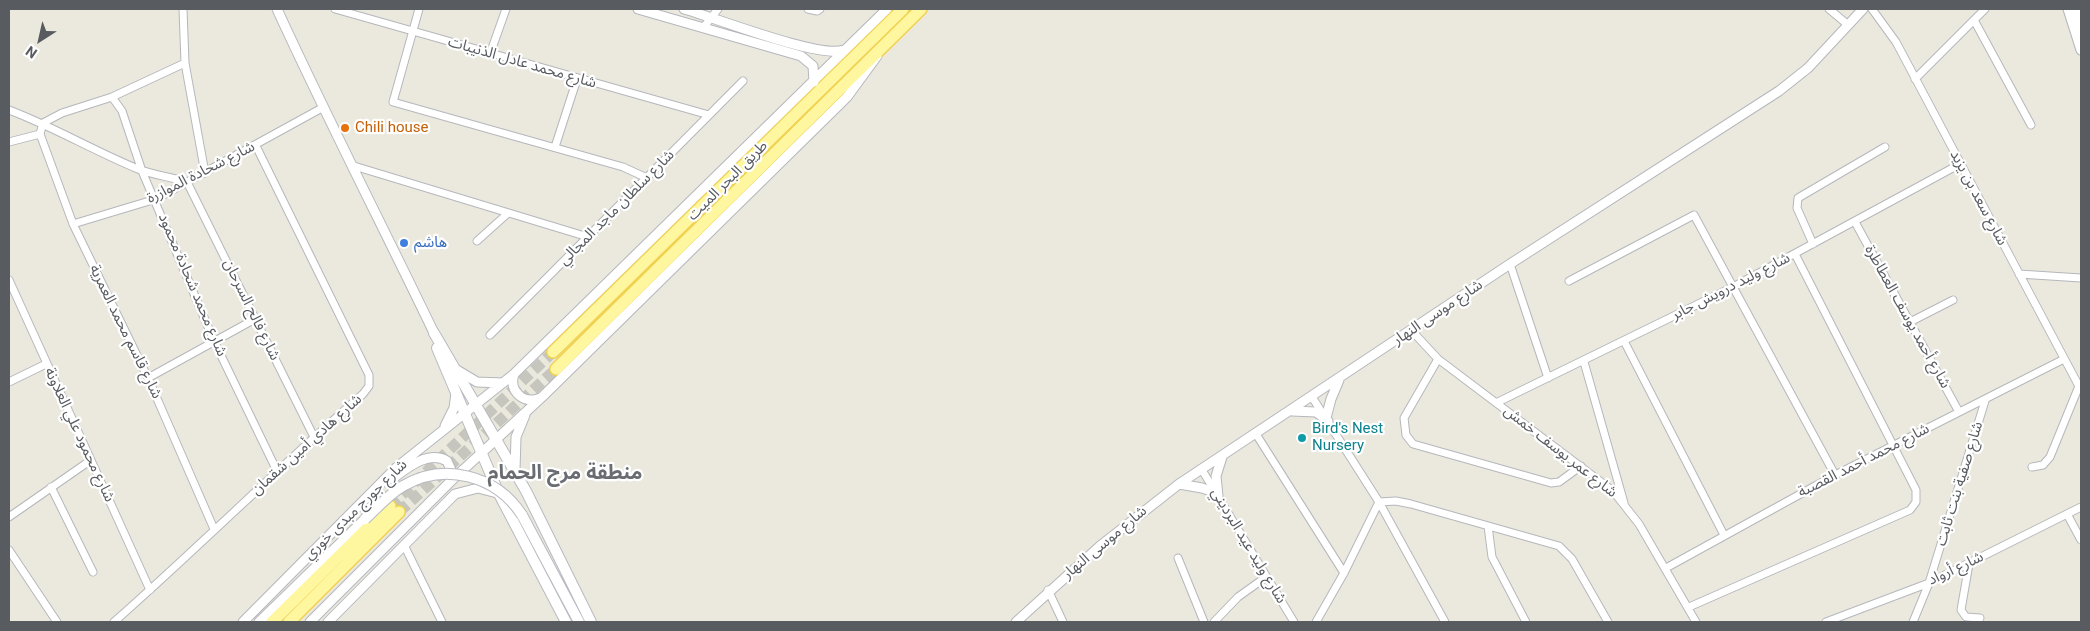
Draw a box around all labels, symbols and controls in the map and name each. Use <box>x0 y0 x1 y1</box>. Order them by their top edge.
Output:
north arrow <box>15 15 65 65</box>
street label: شارع محمد عادل الذنيبات <box>446 33 598 93</box>
text: N <box>23 43 40 62</box>
place label: Chili house <box>355 119 428 137</box>
marker: Chili house <box>339 122 351 134</box>
street label: طريق البحر الميت <box>684 137 772 225</box>
street label: شارع شحادة الموازرة <box>144 138 258 208</box>
street label: شارع سلطان ماجد المجالي <box>555 146 679 270</box>
street label: شارع سعد بن يزيد <box>1945 147 2011 249</box>
street label: شارع محمد شحادة محمود <box>154 211 230 359</box>
place label: هاشم <box>414 234 447 252</box>
marker: هاشم <box>398 237 410 249</box>
street label: شارع أحمد يوسف العطاطرة <box>1860 242 1954 392</box>
street label: شارع وليد درويش جابر <box>1669 249 1793 325</box>
street label: شارع فالح السرحان <box>219 256 283 364</box>
street label: شارع قاسم محمد العمرية <box>85 262 165 402</box>
street label: شارع موسى النهار <box>1390 276 1486 350</box>
street label: شارع محمود علي العلاونة <box>40 365 118 505</box>
street label: شارع هادي أمين شقمان <box>248 391 366 499</box>
street label: شارع عمر يوسف خمش <box>1500 402 1620 502</box>
place label: Bird's Nest Nursery <box>1312 420 1383 455</box>
street label: شارع محمد أحمد القصبة <box>1795 420 1933 502</box>
street label: شارع صفية بنت ثابت <box>1933 420 1987 548</box>
marker: Bird's Nest Nursery <box>1296 432 1308 444</box>
street label: شارع جورج مبدى خوري <box>301 456 411 564</box>
district label: منطقة مرج الحمام <box>488 462 642 486</box>
street label: شارع وليد عيد البرديني <box>1206 485 1290 607</box>
street label: شارع موسى النهار <box>1059 503 1151 583</box>
street label: شارع أرواد <box>1925 548 1987 590</box>

